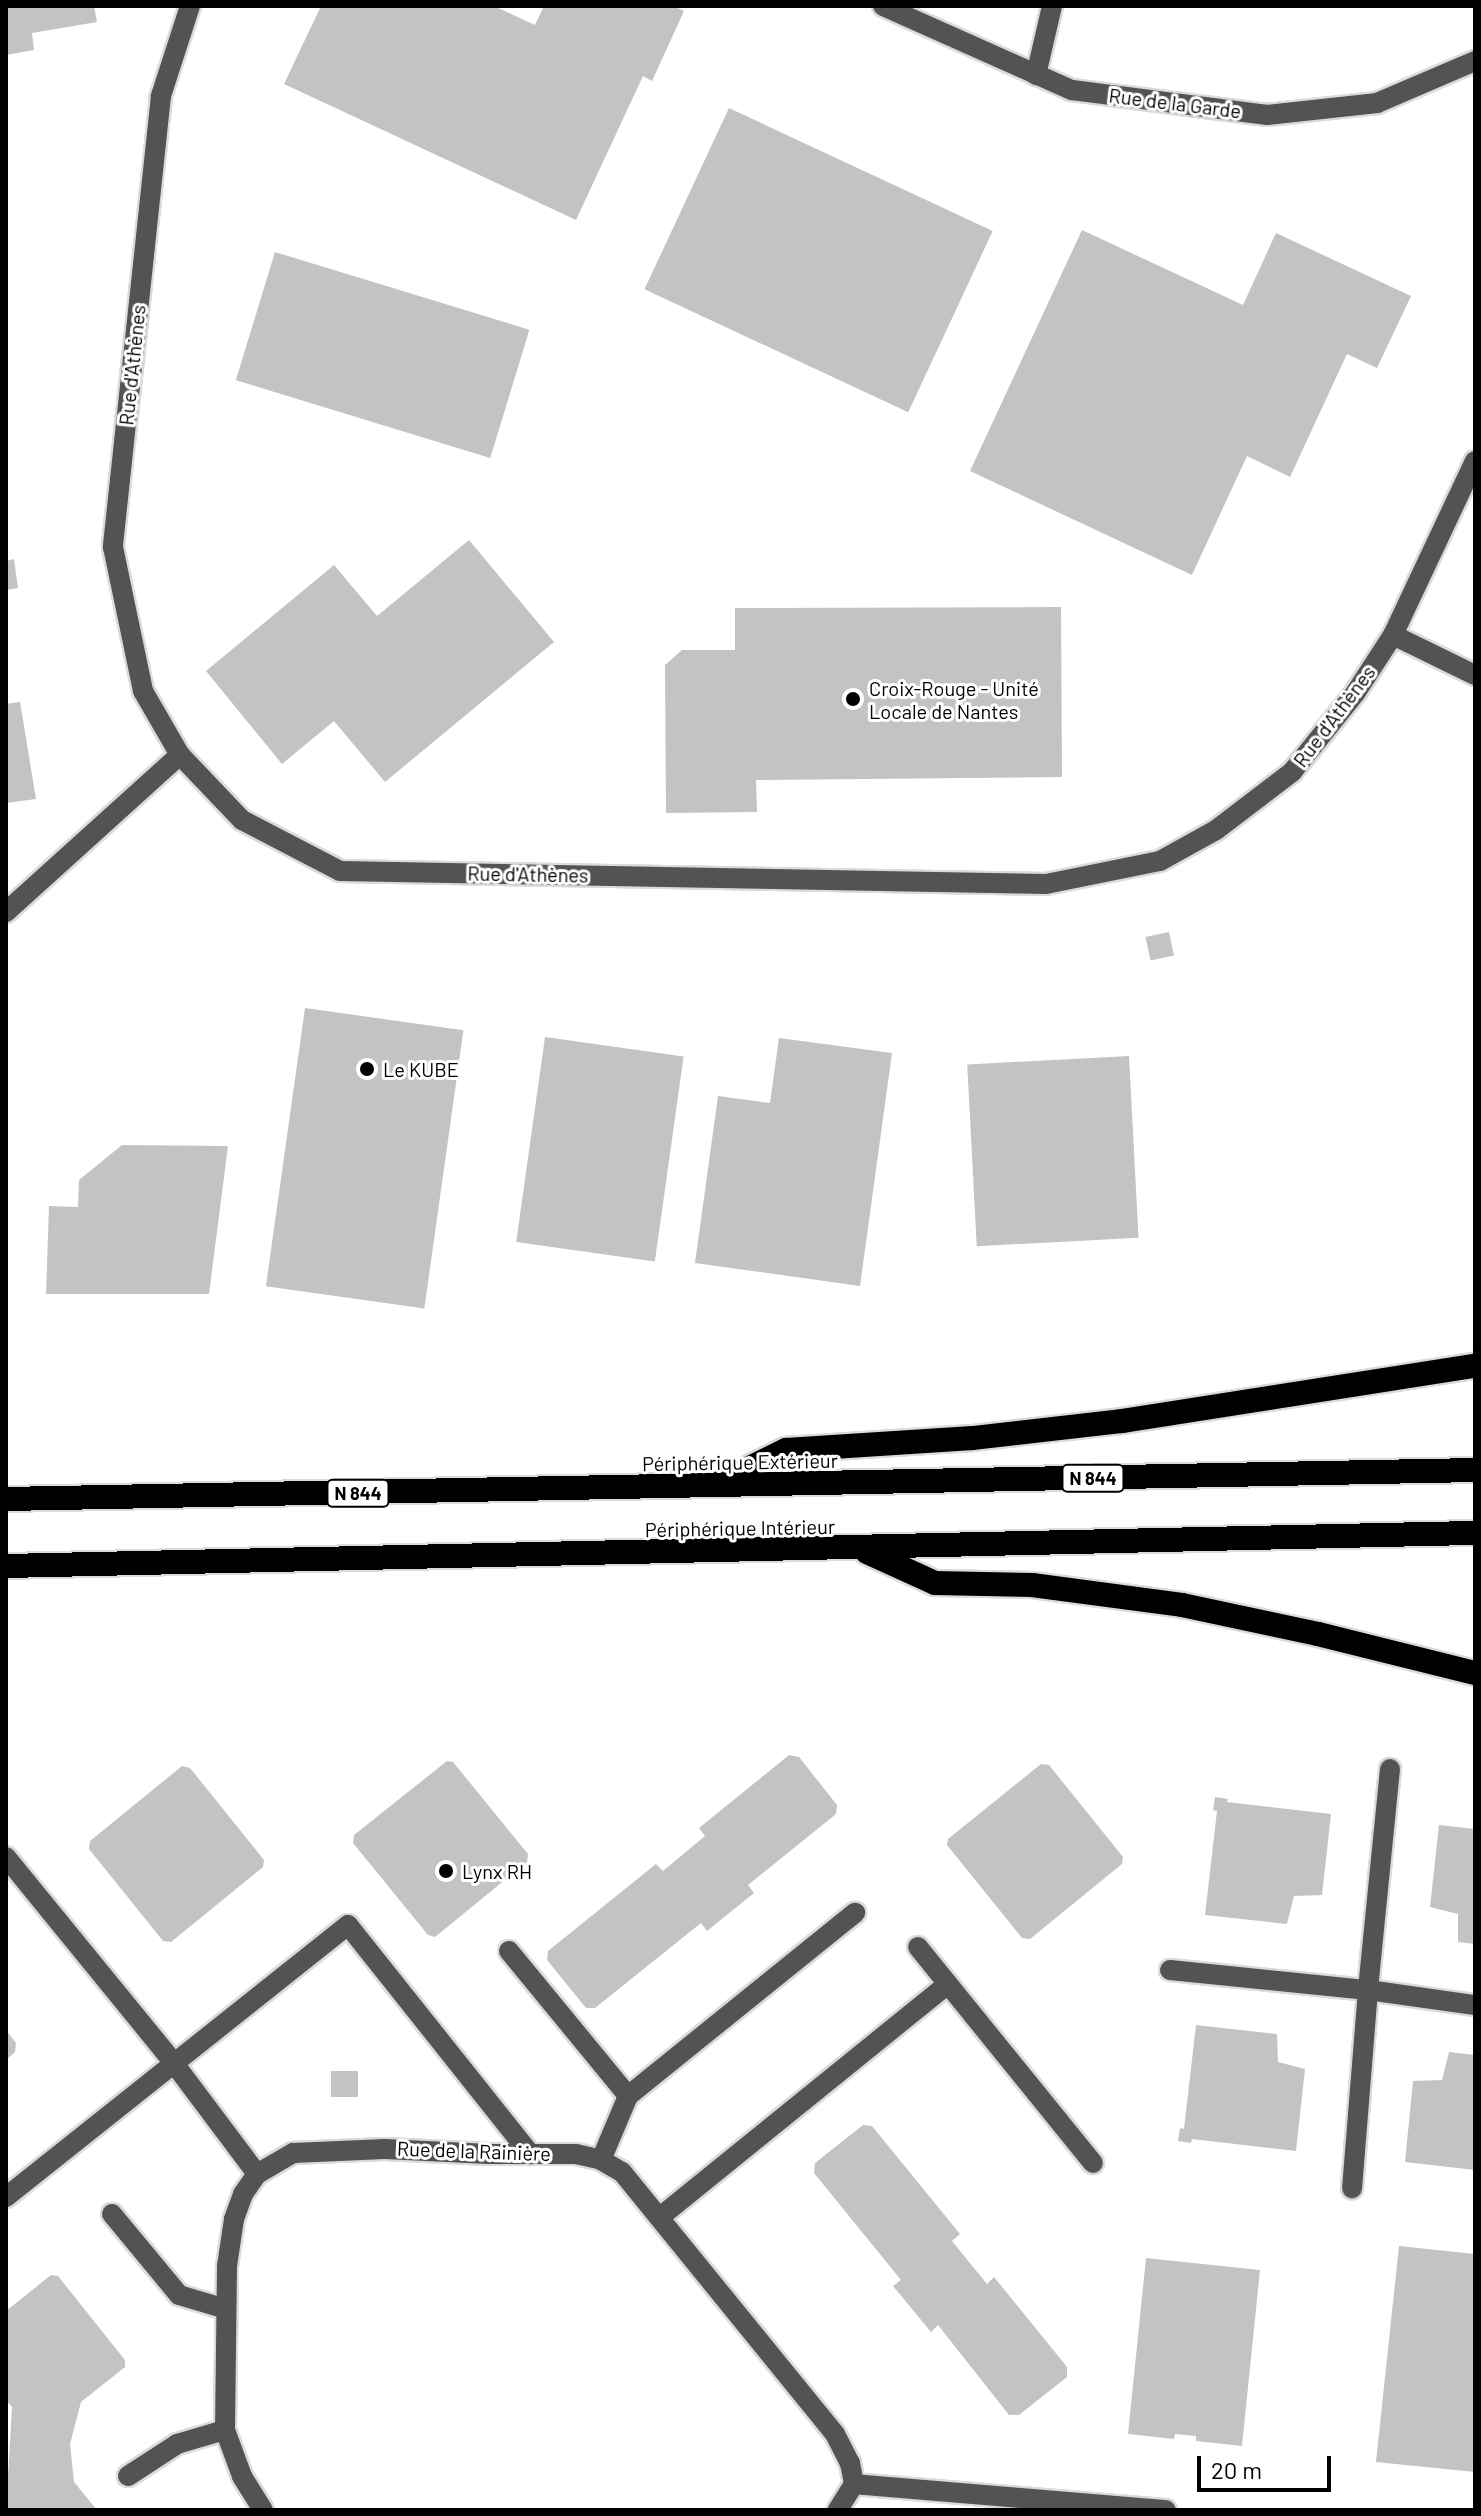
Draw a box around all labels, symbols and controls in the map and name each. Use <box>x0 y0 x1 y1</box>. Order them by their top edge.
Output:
street label: Rue de la Garde <box>1107 83 1243 123</box>
street label: Rue d'Athènes <box>114 303 150 427</box>
street label: Rue d'Athènes <box>1288 660 1380 772</box>
place label: Croix-Rouge - Unité Locale de Nantes <box>869 676 1039 723</box>
marker: Croix-Rouge - Unité Locale de Nantes <box>844 690 862 708</box>
street label: Rue d'Athènes <box>467 861 589 887</box>
place label: Le KUBE <box>383 1057 459 1081</box>
marker: Le KUBE <box>358 1060 376 1078</box>
street label: Périphérique Extérieur <box>642 1448 838 1476</box>
road number: N 844 <box>1061 1464 1125 1492</box>
road number: N 844 <box>326 1479 390 1507</box>
street label: Périphérique Intérieur <box>645 1514 835 1542</box>
place label: Lynx RH <box>462 1859 532 1883</box>
marker: Lynx RH <box>437 1862 455 1880</box>
street label: Rue de la Rainière <box>397 2136 551 2166</box>
scale bar <box>1201 2440 1335 2490</box>
text: 20 m <box>1211 2455 1262 2484</box>

